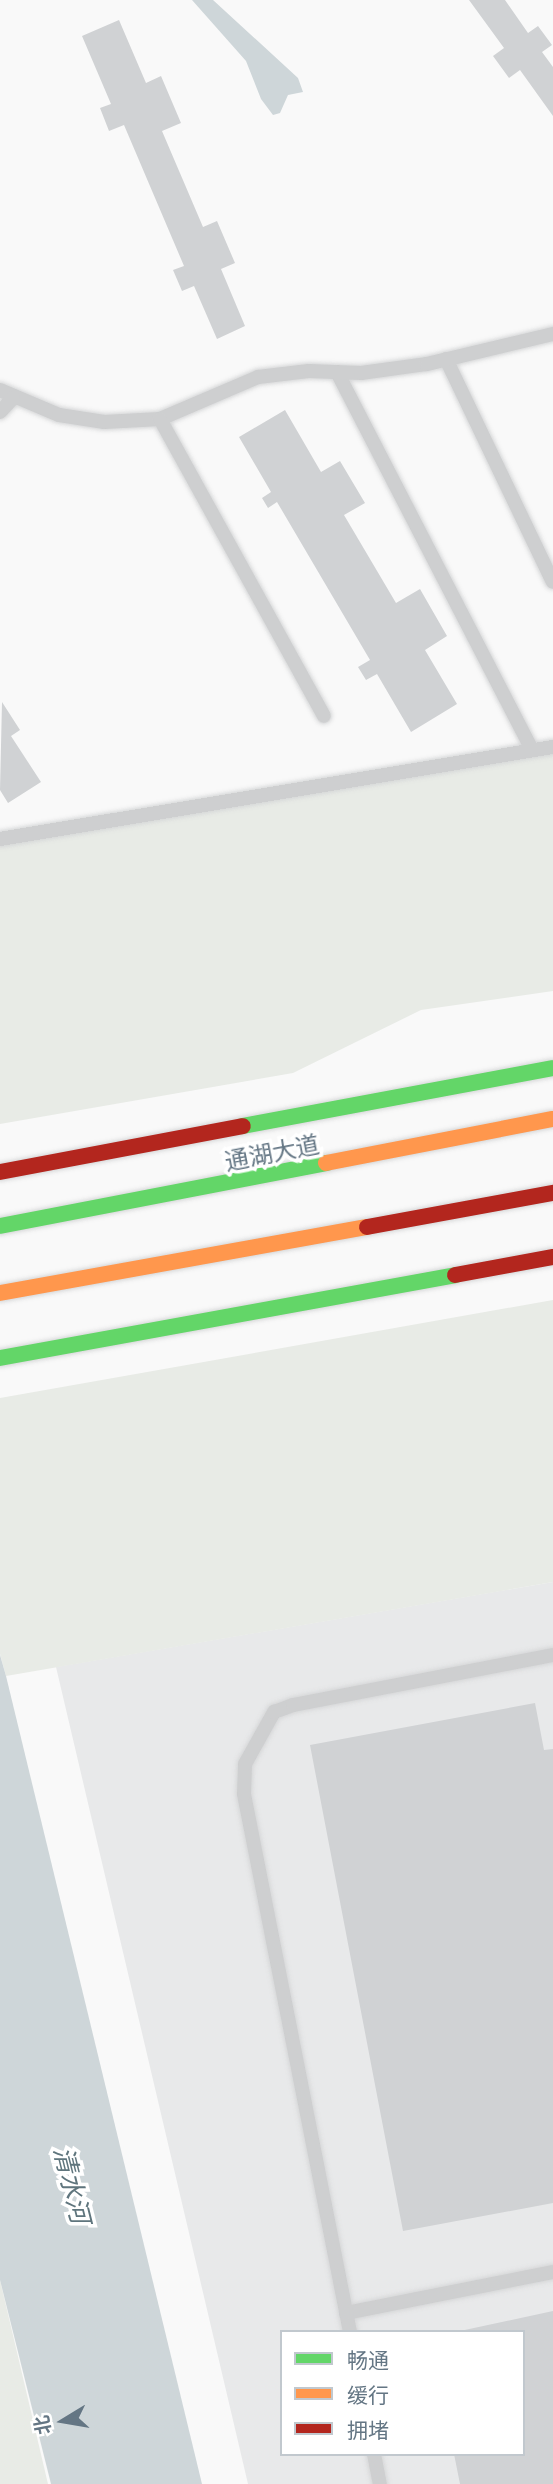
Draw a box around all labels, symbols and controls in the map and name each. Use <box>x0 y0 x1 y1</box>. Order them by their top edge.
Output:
street label: 通湖大道 <box>222 1129 322 1175</box>
water label: 清水河 <box>47 2143 97 2227</box>
legend <box>280 2330 525 2456</box>
text: 畅通 <box>347 2346 389 2374</box>
text: 缓行 <box>347 2381 389 2409</box>
north arrow <box>28 2386 98 2456</box>
text: 北 <box>28 2413 57 2437</box>
text: 拥堵 <box>347 2416 389 2444</box>

